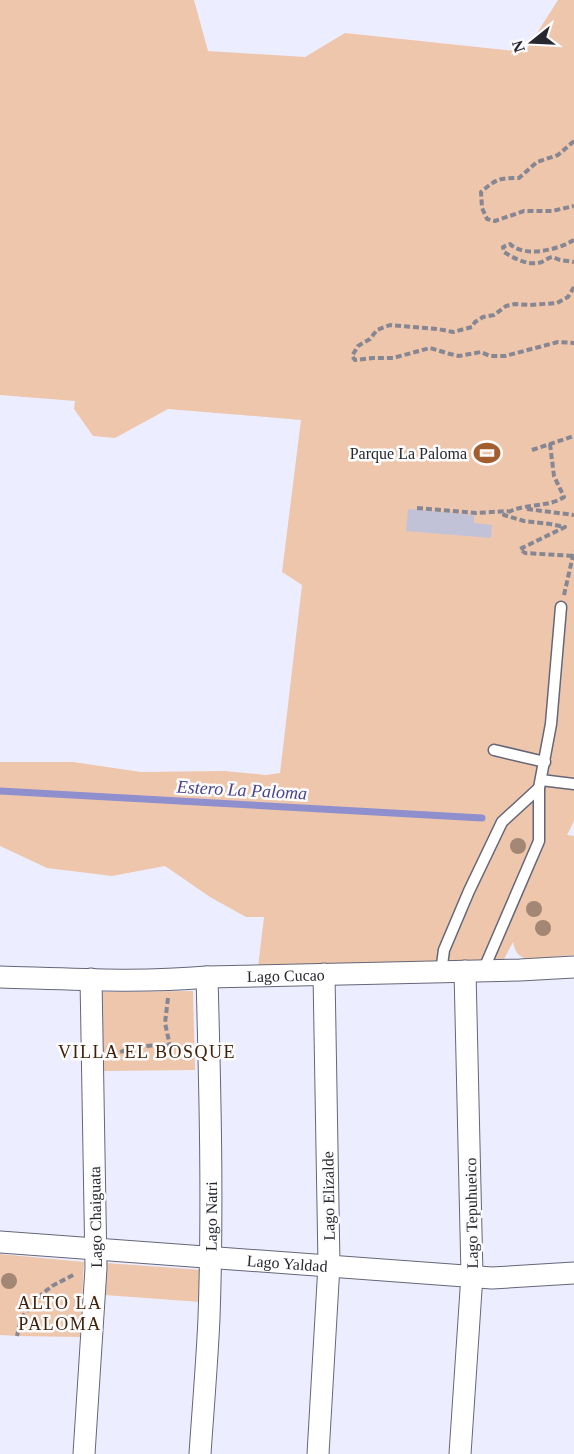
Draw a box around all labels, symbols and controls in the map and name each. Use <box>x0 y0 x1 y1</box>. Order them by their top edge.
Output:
north arrow <box>502 12 562 72</box>
text: N <box>508 38 528 55</box>
sports icon: Parque La Paloma <box>472 438 502 468</box>
place label: Parque La Paloma <box>350 445 467 463</box>
water label: Estero La Paloma <box>175 777 308 803</box>
street label: Lago Cucao <box>247 966 325 986</box>
district label: VILLA EL BOSQUE <box>58 1042 236 1062</box>
street label: Lago Elizalde <box>319 1151 339 1241</box>
street label: Lago Tepuhueico <box>462 1157 482 1269</box>
street label: Lago Chaiguata <box>86 1166 106 1268</box>
street label: Lago Natri <box>203 1181 221 1251</box>
street label: Lago Yaldad <box>246 1252 328 1275</box>
district label: ALTO LA PALOMA <box>17 1293 103 1334</box>

